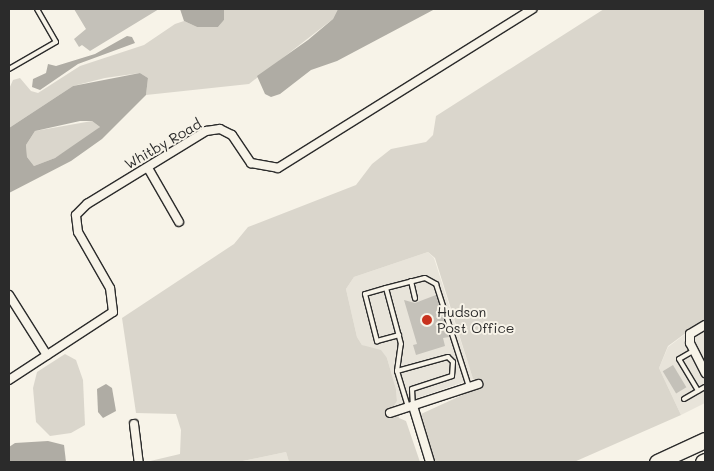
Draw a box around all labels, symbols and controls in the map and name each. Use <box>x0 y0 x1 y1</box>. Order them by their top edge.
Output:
street label: Whitby Road <box>121 115 205 173</box>
place label: Hudson Post Office <box>437 304 514 336</box>
marker: Hudson Post Office <box>421 314 433 326</box>

